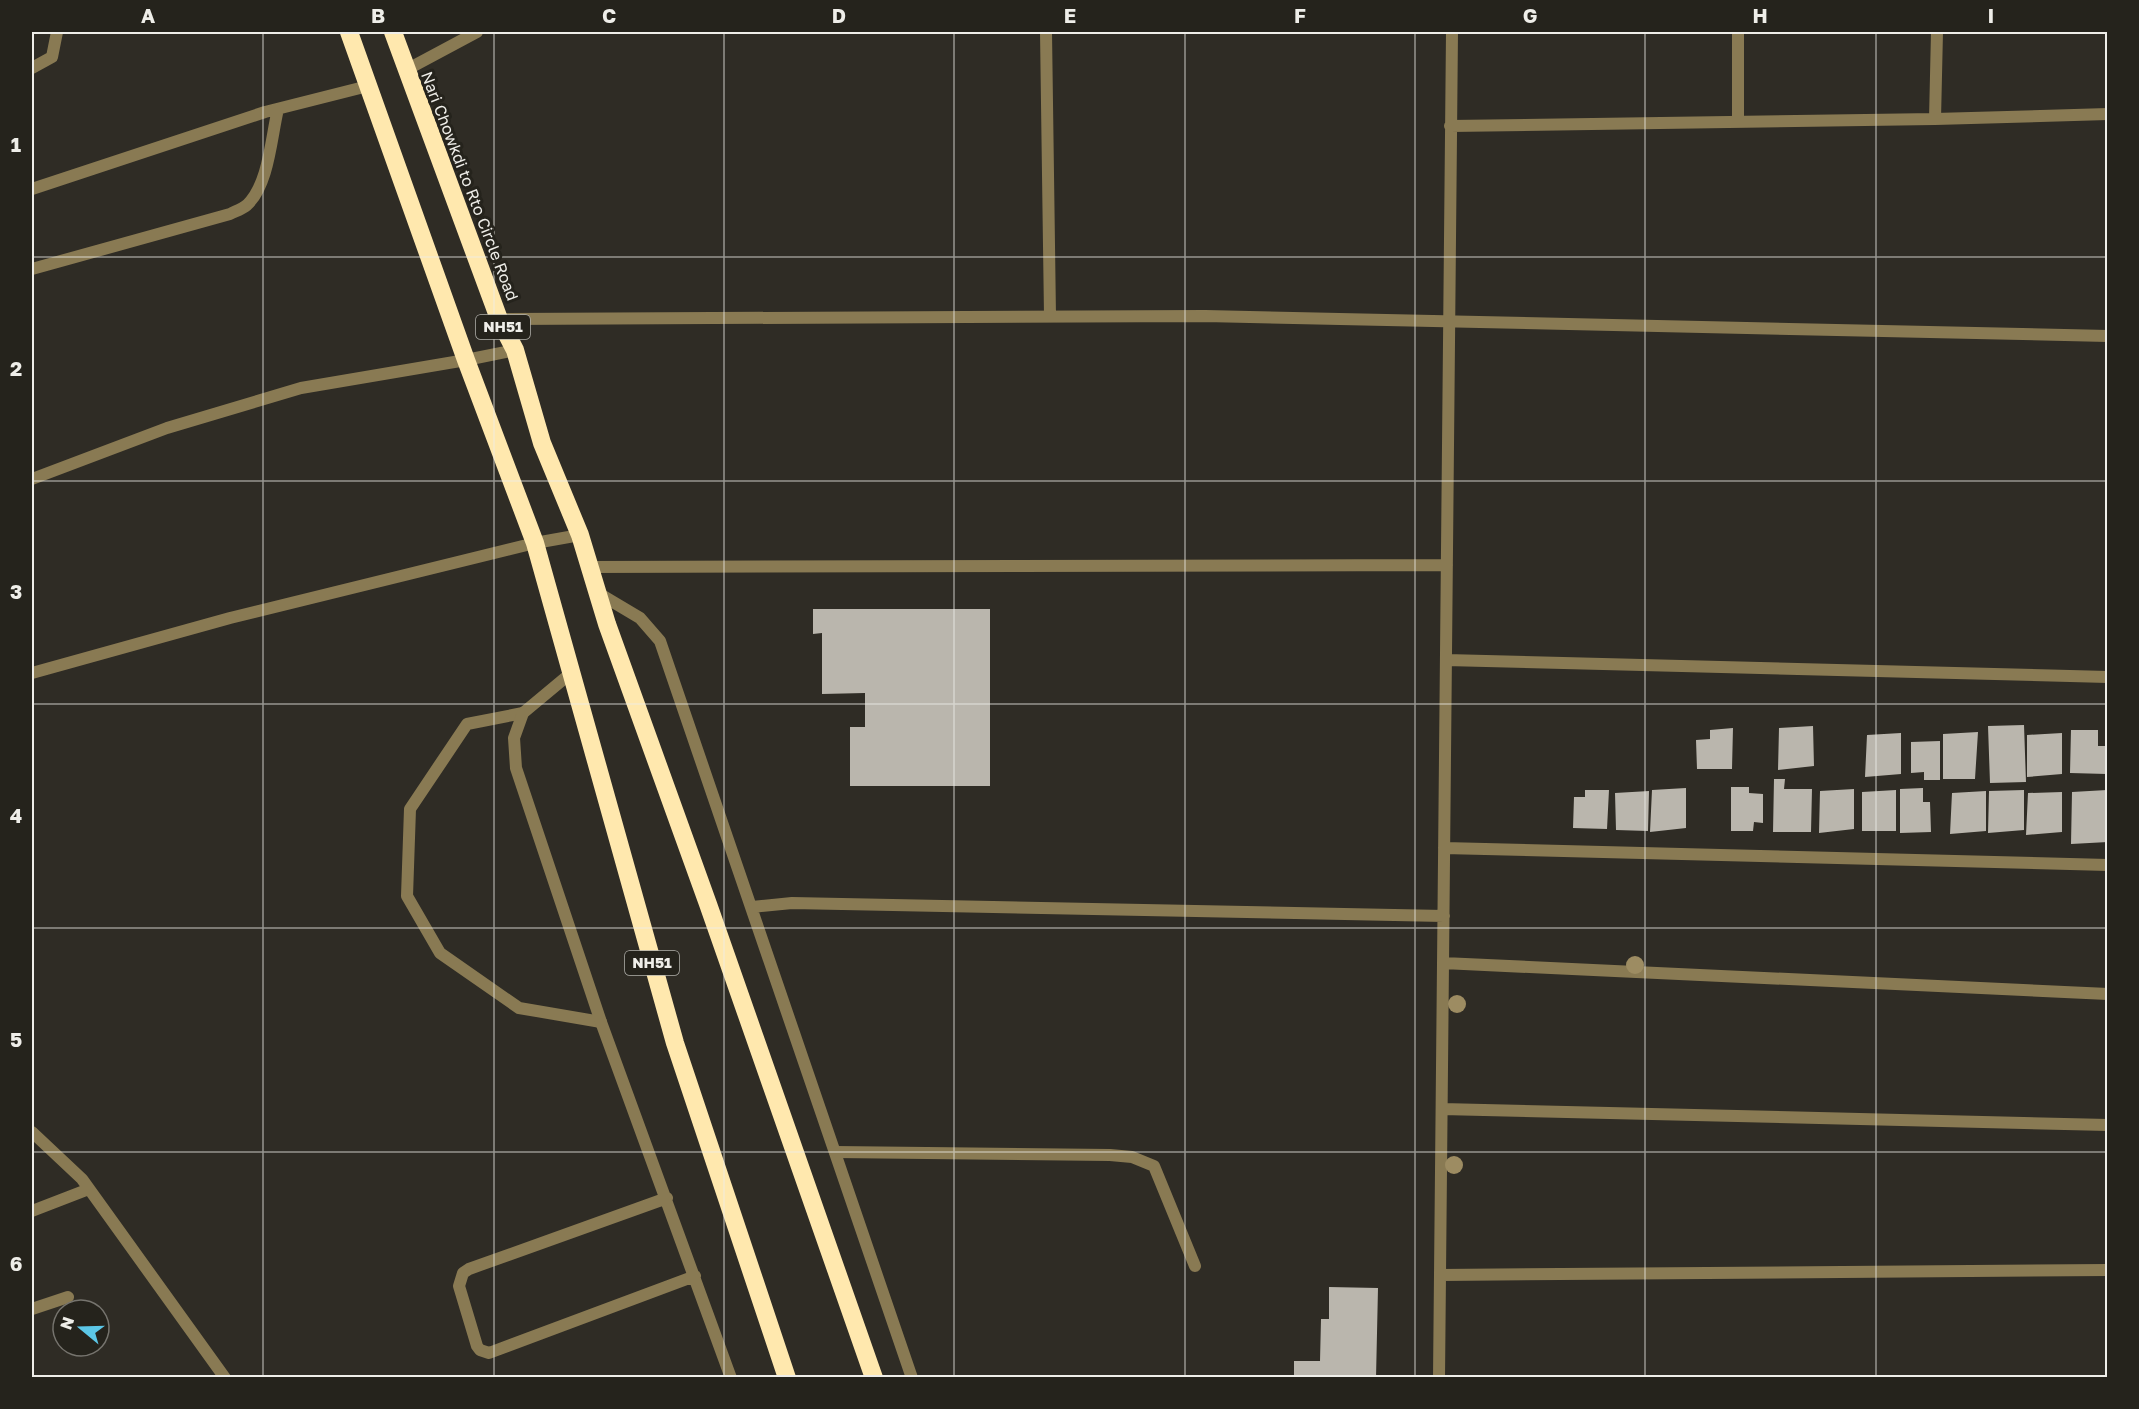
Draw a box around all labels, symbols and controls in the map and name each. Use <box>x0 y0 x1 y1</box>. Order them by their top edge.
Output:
text: A <box>141 3 155 27</box>
text: B <box>371 3 385 27</box>
text: C <box>602 3 616 27</box>
text: D <box>832 3 846 27</box>
text: E <box>1064 3 1076 27</box>
text: F <box>1294 3 1306 27</box>
text: G <box>1523 3 1537 27</box>
text: H <box>1752 3 1768 27</box>
text: I <box>1988 3 1994 27</box>
street label: Nari Chowkdi to Rto Circle Road <box>417 69 523 303</box>
text: 1 <box>11 132 21 156</box>
road number: NH51 <box>476 315 530 339</box>
text: 2 <box>10 356 22 380</box>
text: 3 <box>10 579 22 603</box>
text: 4 <box>10 803 22 827</box>
road number: NH51 <box>625 951 679 975</box>
text: 5 <box>10 1027 22 1051</box>
text: 6 <box>10 1251 22 1275</box>
north arrow <box>51 1298 111 1358</box>
text: N <box>55 1314 78 1332</box>

